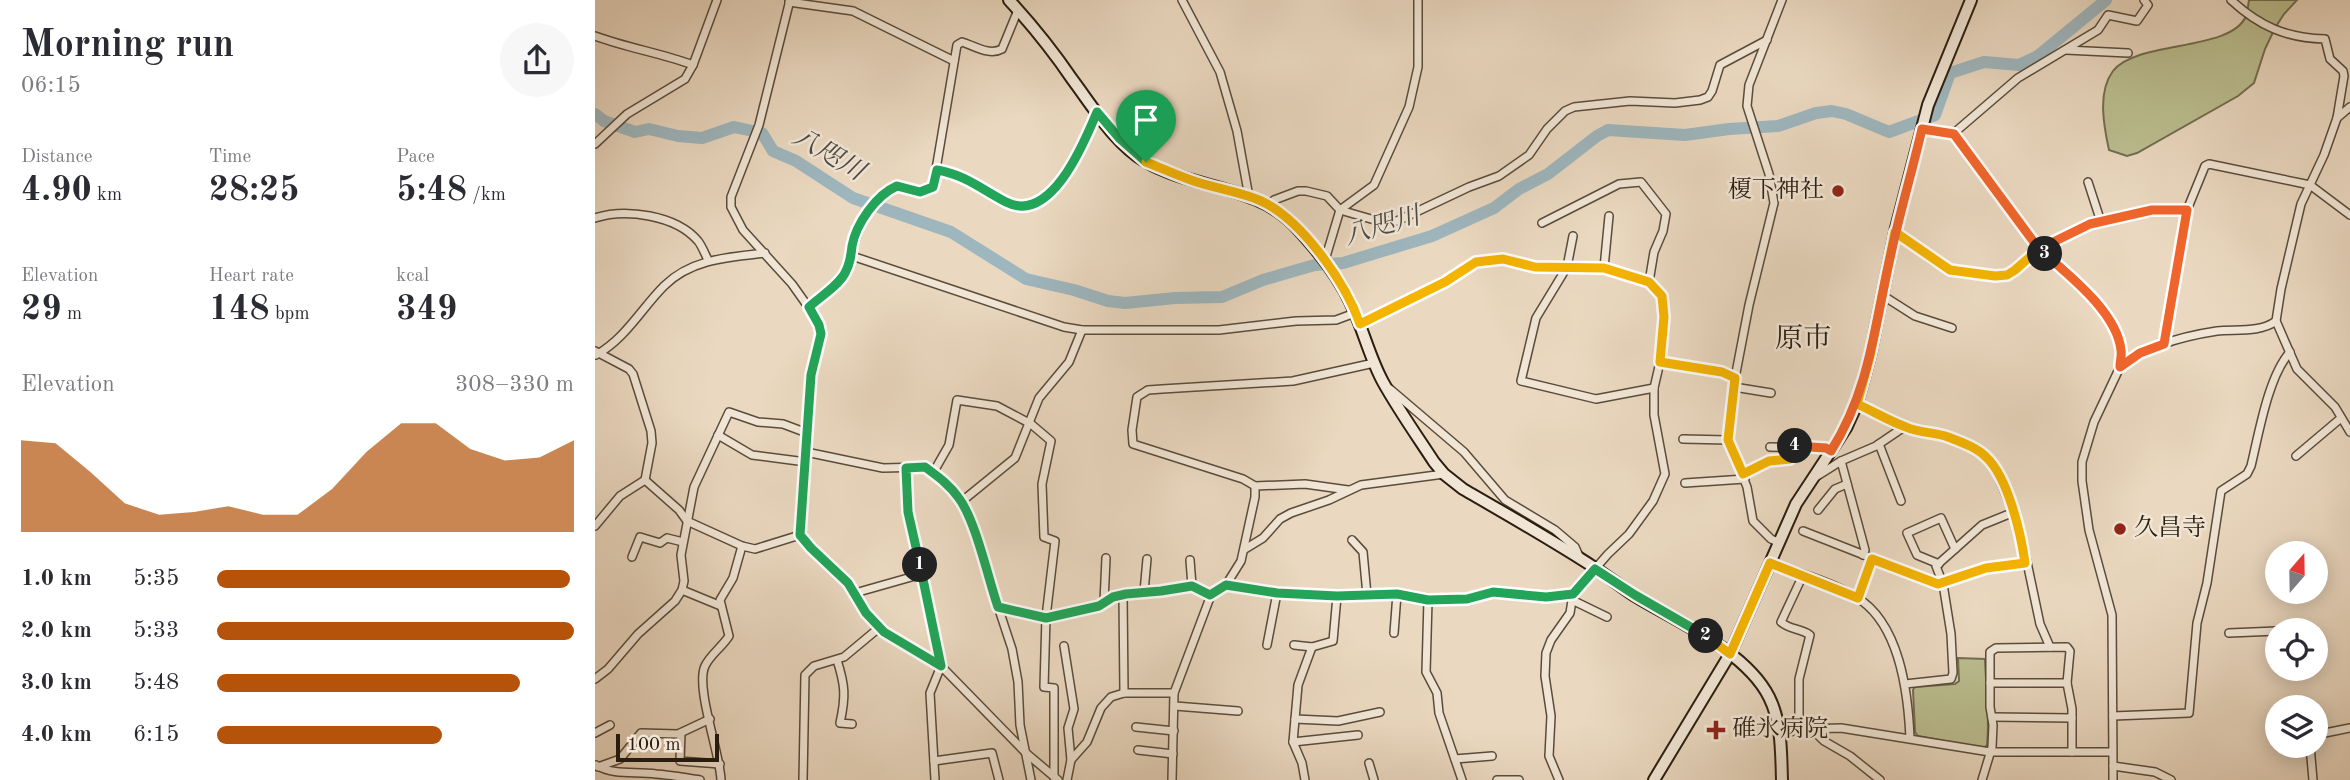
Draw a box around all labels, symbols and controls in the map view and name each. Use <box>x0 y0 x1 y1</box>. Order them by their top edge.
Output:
button: share <box>500 23 574 97</box>
text: Morning run <box>21 27 234 65</box>
text: 06:15 <box>21 74 81 97</box>
pin <box>1116 90 1176 162</box>
icon: arrive <box>1127 101 1165 139</box>
water label: 八咫川 <box>788 123 872 187</box>
text: Distance <box>21 148 93 167</box>
text: Time <box>209 148 251 167</box>
text: Pace <box>396 148 435 167</box>
text: 4.90 <box>21 173 92 208</box>
text: 28:25 <box>209 173 300 208</box>
text: 5:48 <box>396 173 467 208</box>
place label: 榎下神社 <box>1728 176 1824 203</box>
marker: 榎下神社 <box>1830 183 1846 199</box>
text: km <box>92 186 122 205</box>
text: /km <box>467 186 506 205</box>
water label: 八咫川 <box>1340 200 1426 251</box>
pin: 3 <box>2027 236 2063 272</box>
text: 3 <box>2039 244 2050 263</box>
text: Elevation <box>21 267 98 286</box>
text: Heart rate <box>209 267 294 286</box>
text: kcal <box>396 267 429 286</box>
text: 29 <box>21 292 62 327</box>
text: 148 <box>209 292 270 327</box>
text: 349 <box>396 292 457 327</box>
text: m <box>62 305 82 324</box>
text: bpm <box>270 305 310 324</box>
district label: 原市 <box>1775 323 1831 354</box>
text: Elevation <box>21 373 115 396</box>
text: 308–330 m <box>455 373 574 396</box>
pin: 4 <box>1777 428 1813 464</box>
text: 4 <box>1789 436 1800 455</box>
place label: 久昌寺 <box>2134 514 2206 541</box>
marker: 久昌寺 <box>2112 521 2128 537</box>
north arrow <box>2265 541 2327 604</box>
map controls <box>2265 541 2328 758</box>
pin: 1 <box>903 548 937 582</box>
text: 1 <box>914 555 925 574</box>
text: 1.0 km <box>21 567 92 590</box>
text: 5:35 <box>133 567 179 590</box>
pin: 2 <box>1689 618 1723 654</box>
button: locate <box>2265 618 2328 681</box>
text: 2.0 km <box>21 619 92 642</box>
text: 5:33 <box>133 619 179 642</box>
text: 2 <box>1700 626 1711 645</box>
text: 3.0 km <box>21 671 92 694</box>
text: 5:48 <box>133 671 179 694</box>
button: layers <box>2265 695 2328 758</box>
place label: 碓氷病院 <box>1732 715 1828 742</box>
marker: 碓氷病院 <box>1706 720 1726 740</box>
text: 4.0 km <box>21 723 92 746</box>
text: 6:15 <box>133 723 179 746</box>
scale bar <box>616 731 719 763</box>
text: 100 m <box>627 736 680 755</box>

